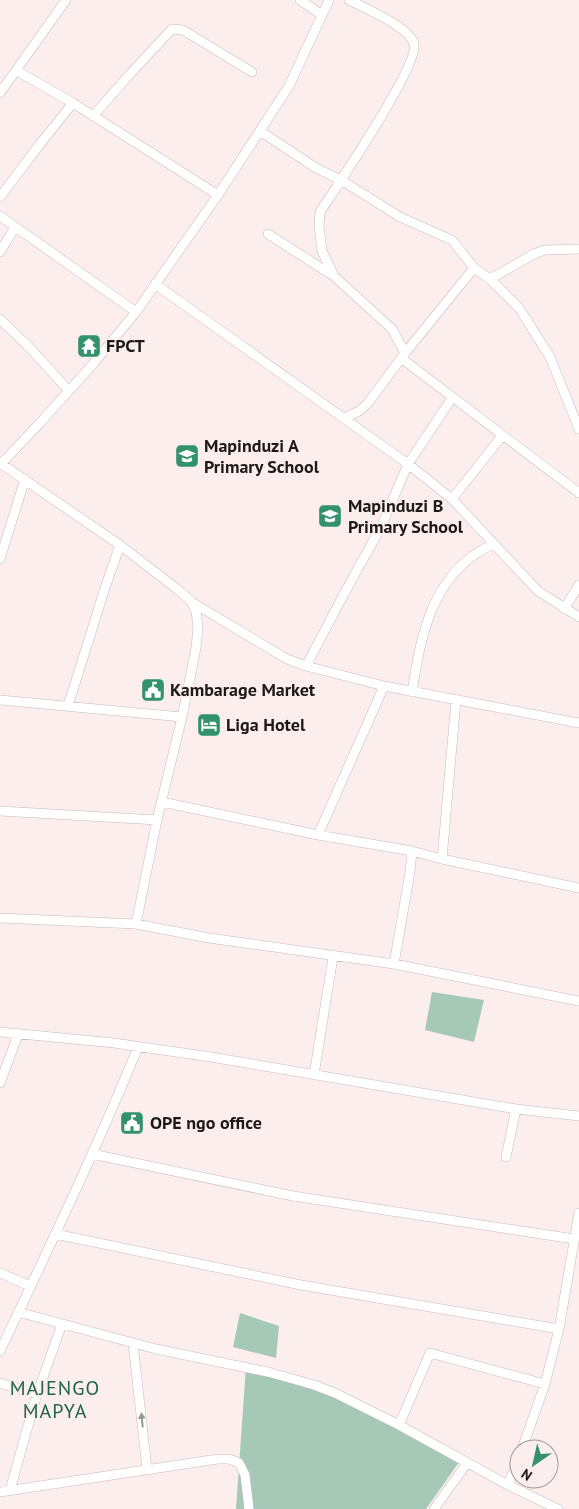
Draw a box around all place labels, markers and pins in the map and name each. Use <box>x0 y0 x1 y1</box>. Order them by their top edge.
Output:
temple icon: FPCT <box>76 333 102 359</box>
place label: FPCT <box>106 334 146 357</box>
place label: Mapinduzi A Primary School <box>204 434 320 478</box>
school or university icon: Mapinduzi A Primary School <box>174 443 200 469</box>
place label: Mapinduzi B Primary School <box>348 494 464 538</box>
school or university icon: Mapinduzi B Primary School <box>317 503 343 529</box>
public building icon: Kambarage Market <box>140 677 166 703</box>
place label: Kambarage Market <box>170 678 316 701</box>
hotel icon: Liga Hotel <box>196 712 222 738</box>
place label: Liga Hotel <box>226 713 306 736</box>
public building icon: OPE ngo office <box>119 1110 145 1136</box>
place label: OPE ngo office <box>150 1111 262 1134</box>

